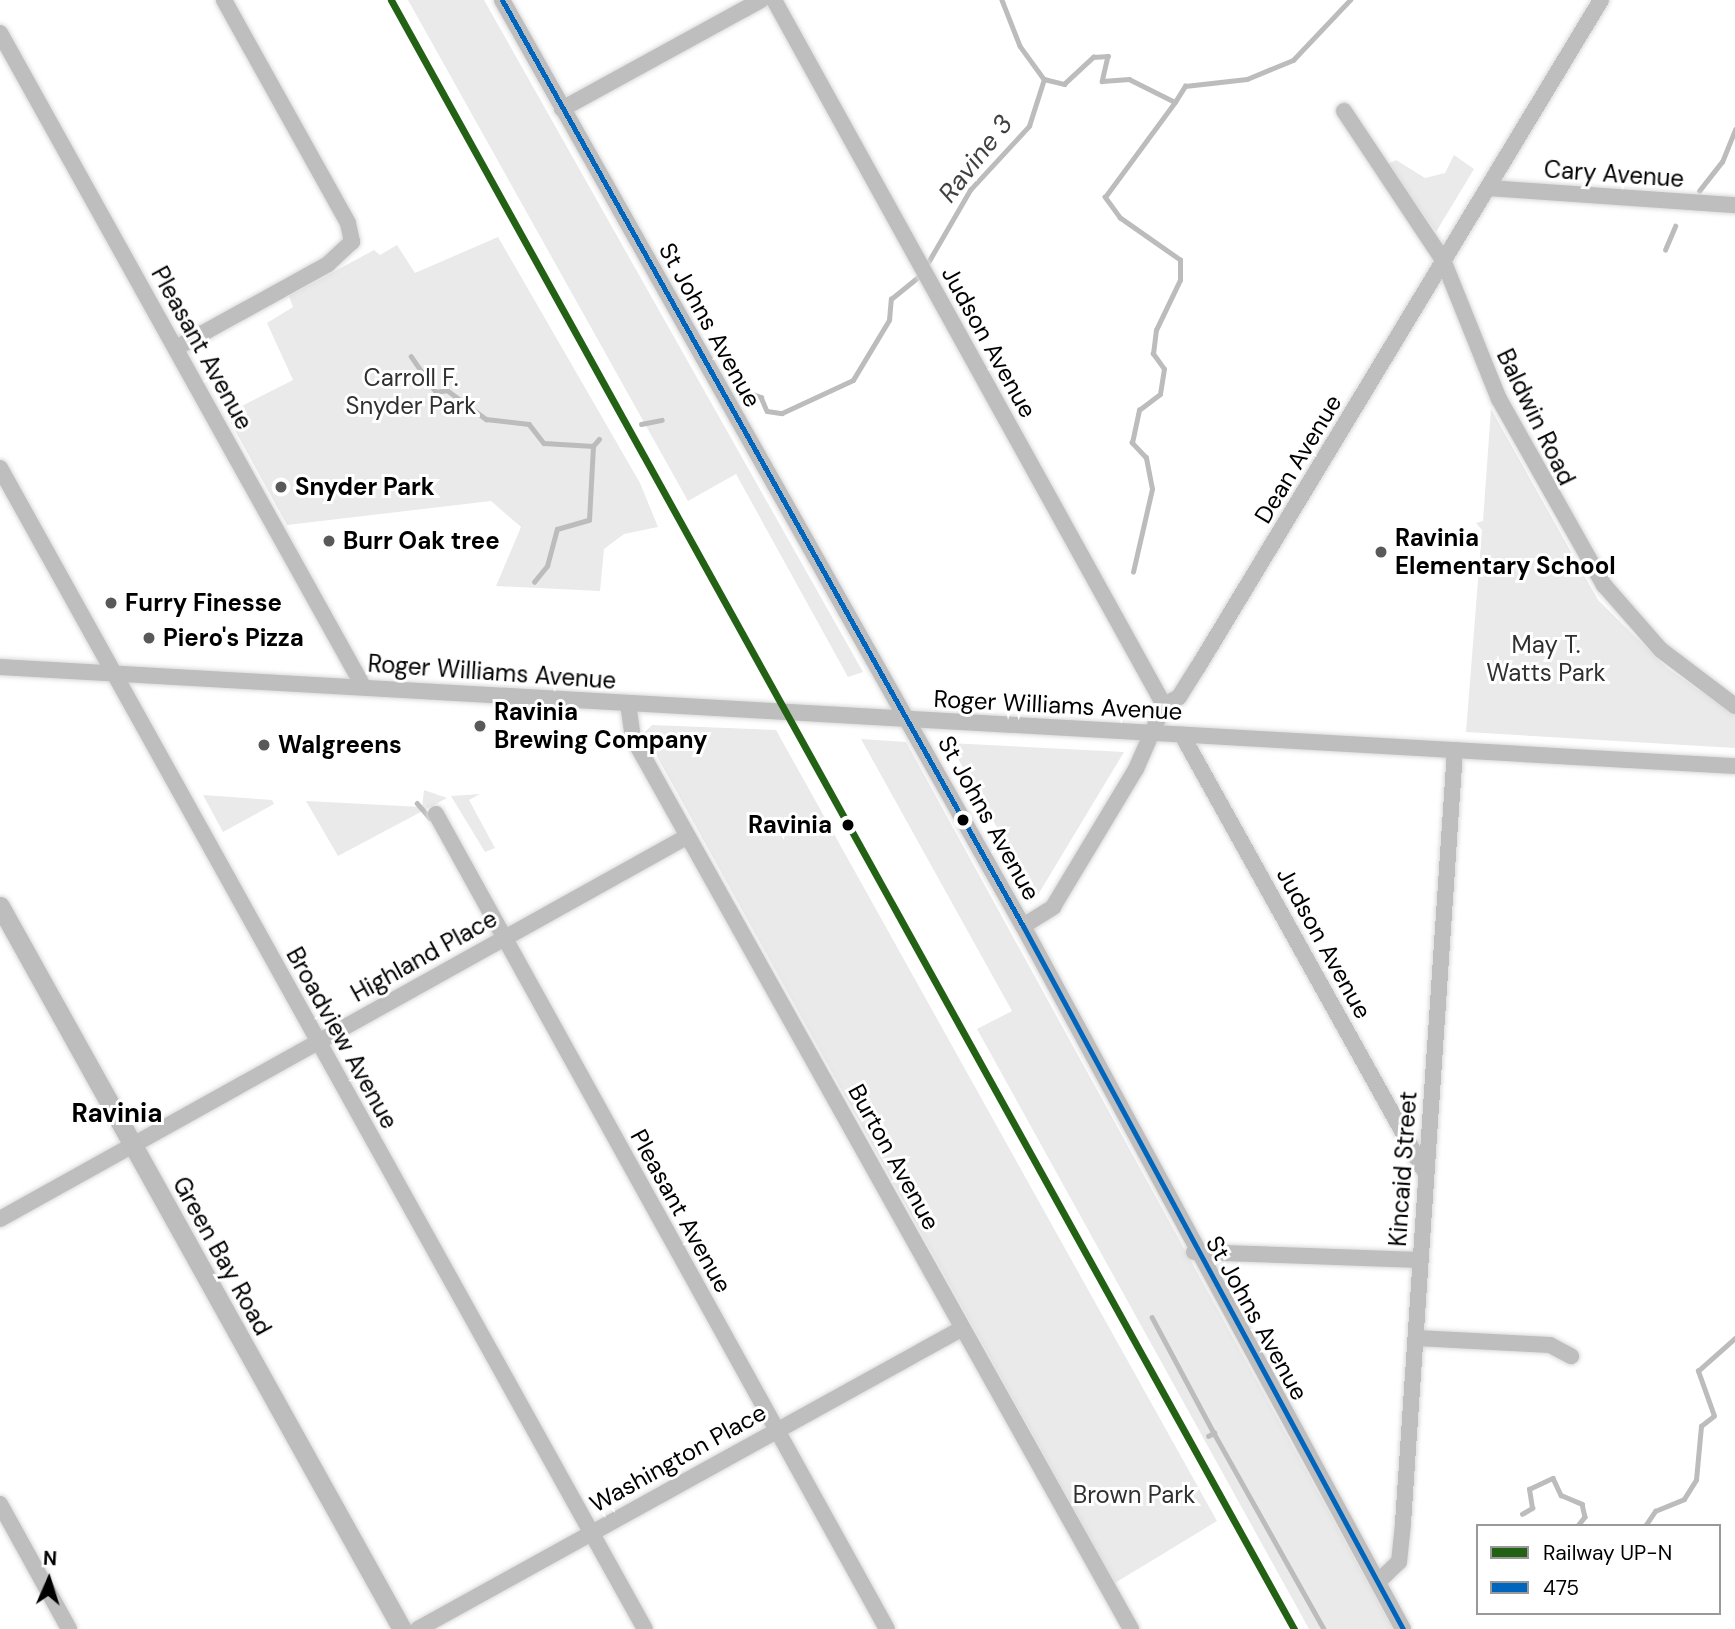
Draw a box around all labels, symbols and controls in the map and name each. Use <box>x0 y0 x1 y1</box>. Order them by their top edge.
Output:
water label: Ravine 3 <box>932 109 1020 209</box>
street label: Cary Avenue <box>1543 155 1685 193</box>
street label: St Johns Avenue <box>653 238 767 412</box>
street label: Pleasant Avenue <box>145 261 259 435</box>
street label: Judson Avenue <box>935 261 1043 423</box>
street label: Baldwin Road <box>1491 344 1581 490</box>
park label: Carroll F. Snyder Park <box>346 364 476 420</box>
street label: Dean Avenue <box>1248 389 1348 529</box>
place label: Snyder Park <box>295 473 435 501</box>
marker: Snyder Park <box>273 479 289 495</box>
place label: Ravinia Elementary School <box>1395 524 1616 580</box>
place label: Burr Oak tree <box>343 527 500 555</box>
marker: Burr Oak tree <box>321 533 337 549</box>
marker: Ravinia Elementary School <box>1373 544 1389 560</box>
place label: Furry Finesse <box>125 589 282 617</box>
marker: Furry Finesse <box>103 595 119 611</box>
place label: Piero's Pizza <box>163 624 304 652</box>
marker: Piero's Pizza <box>141 630 157 646</box>
park label: May T. Watts Park <box>1486 631 1606 687</box>
street label: Roger Williams Avenue <box>367 649 617 695</box>
street label: Roger Williams Avenue <box>933 684 1183 726</box>
place label: Ravinia Brewing Company <box>494 698 708 754</box>
marker: Ravinia Brewing Company <box>472 718 488 734</box>
place label: Walgreens <box>278 731 402 759</box>
street label: St Johns Avenue <box>932 731 1046 905</box>
marker: Walgreens <box>256 737 272 753</box>
place label: Ravinia <box>748 811 832 839</box>
unlabelled marker <box>956 813 970 827</box>
marker: Ravinia <box>838 815 858 835</box>
street label: Judson Avenue <box>1270 862 1378 1024</box>
street label: Highland Place <box>346 904 502 1008</box>
street label: Broadview Avenue <box>280 942 404 1134</box>
street label: Burton Avenue <box>842 1079 946 1235</box>
street label: Kincaid Street <box>1383 1090 1423 1248</box>
district label: Ravinia <box>72 1098 162 1130</box>
street label: Pleasant Avenue <box>624 1124 738 1298</box>
street label: Green Bay Road <box>167 1172 277 1340</box>
street label: St Johns Avenue <box>1200 1231 1314 1405</box>
street label: Washington Place <box>585 1398 771 1518</box>
park label: Brown Park <box>1073 1481 1195 1509</box>
legend <box>1476 1524 1721 1615</box>
text: Railway UP-N <box>1543 1539 1672 1567</box>
north arrow <box>14 1545 84 1615</box>
text: N <box>43 1546 58 1571</box>
text: 475 <box>1543 1574 1579 1602</box>

